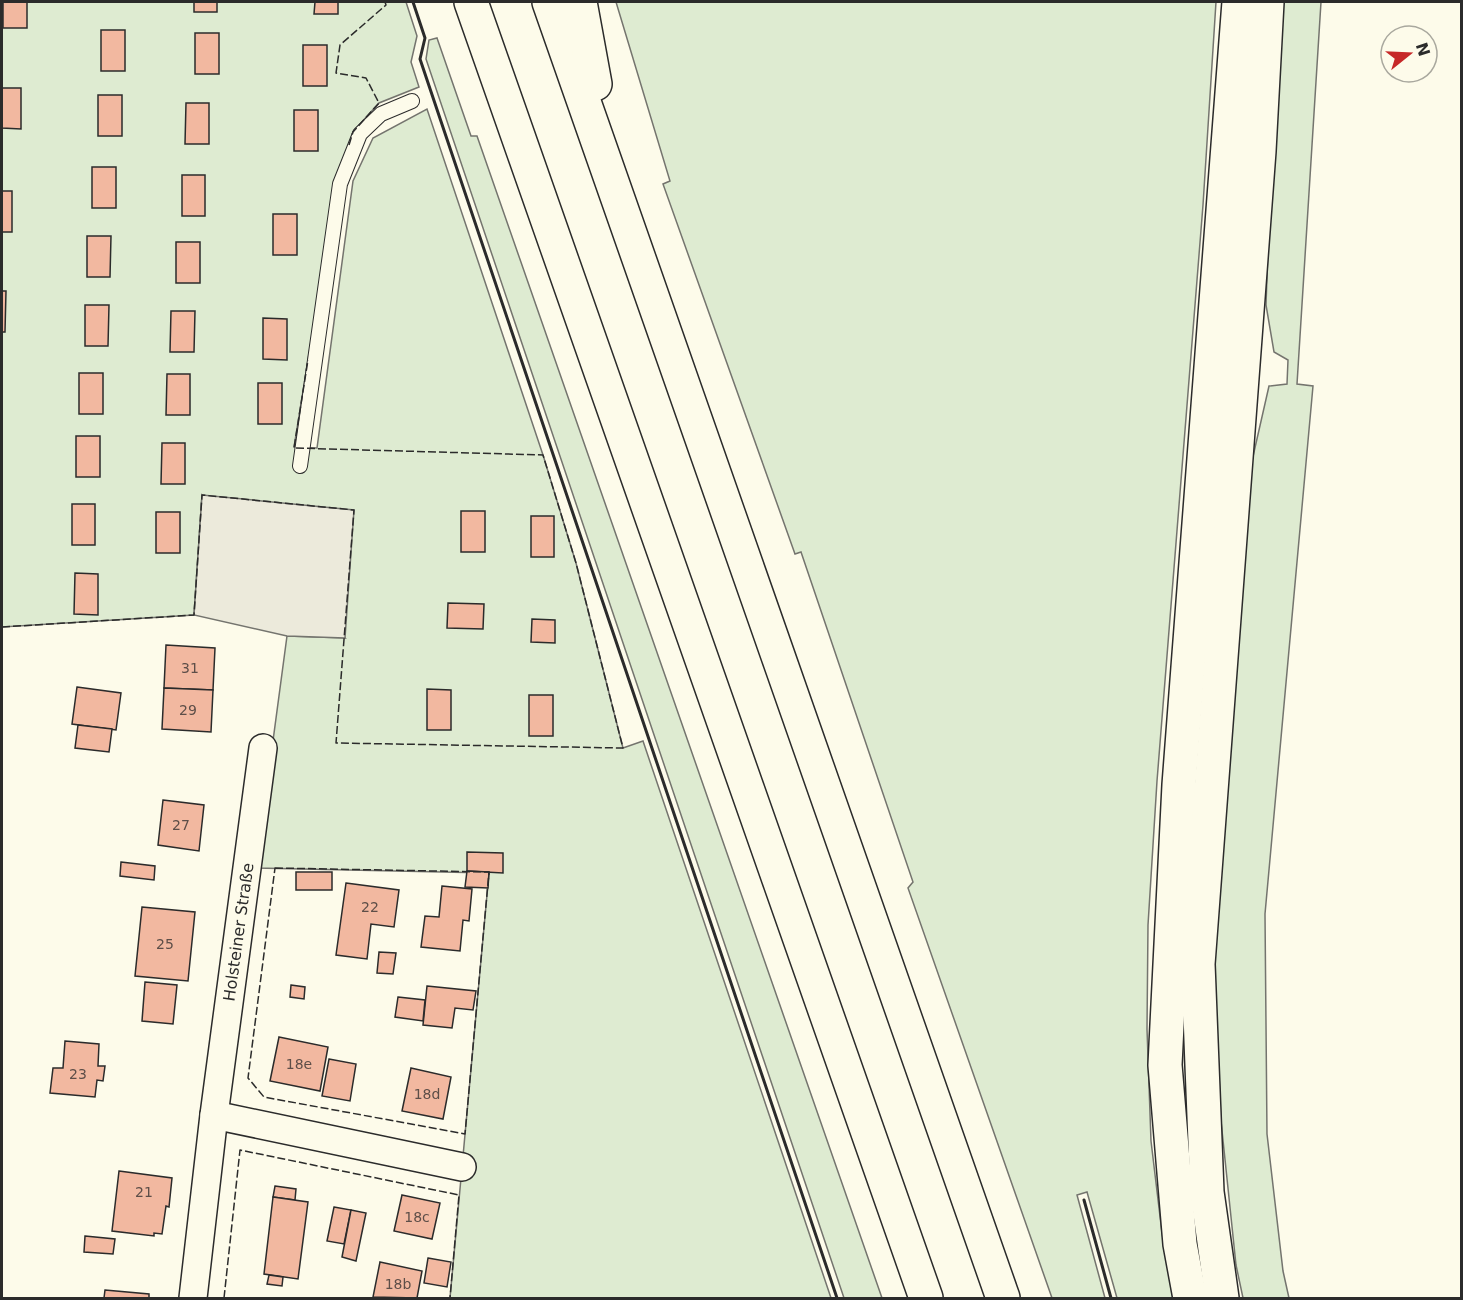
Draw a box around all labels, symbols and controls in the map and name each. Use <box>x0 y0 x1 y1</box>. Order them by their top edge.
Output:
north arrow <box>1379 24 1439 84</box>
text: N <box>1412 40 1434 59</box>
house number: 31 <box>181 660 199 676</box>
house number: 29 <box>179 702 197 718</box>
house number: 27 <box>172 817 190 833</box>
street label: Holsteiner Straße <box>219 862 258 1002</box>
house number: 22 <box>361 899 379 915</box>
house number: 25 <box>156 936 174 952</box>
house number: 18e <box>286 1056 312 1072</box>
house number: 23 <box>69 1066 87 1082</box>
house number: 18d <box>414 1086 440 1102</box>
house number: 21 <box>135 1184 153 1200</box>
house number: 18c <box>404 1209 430 1225</box>
house number: 18b <box>385 1276 411 1292</box>

